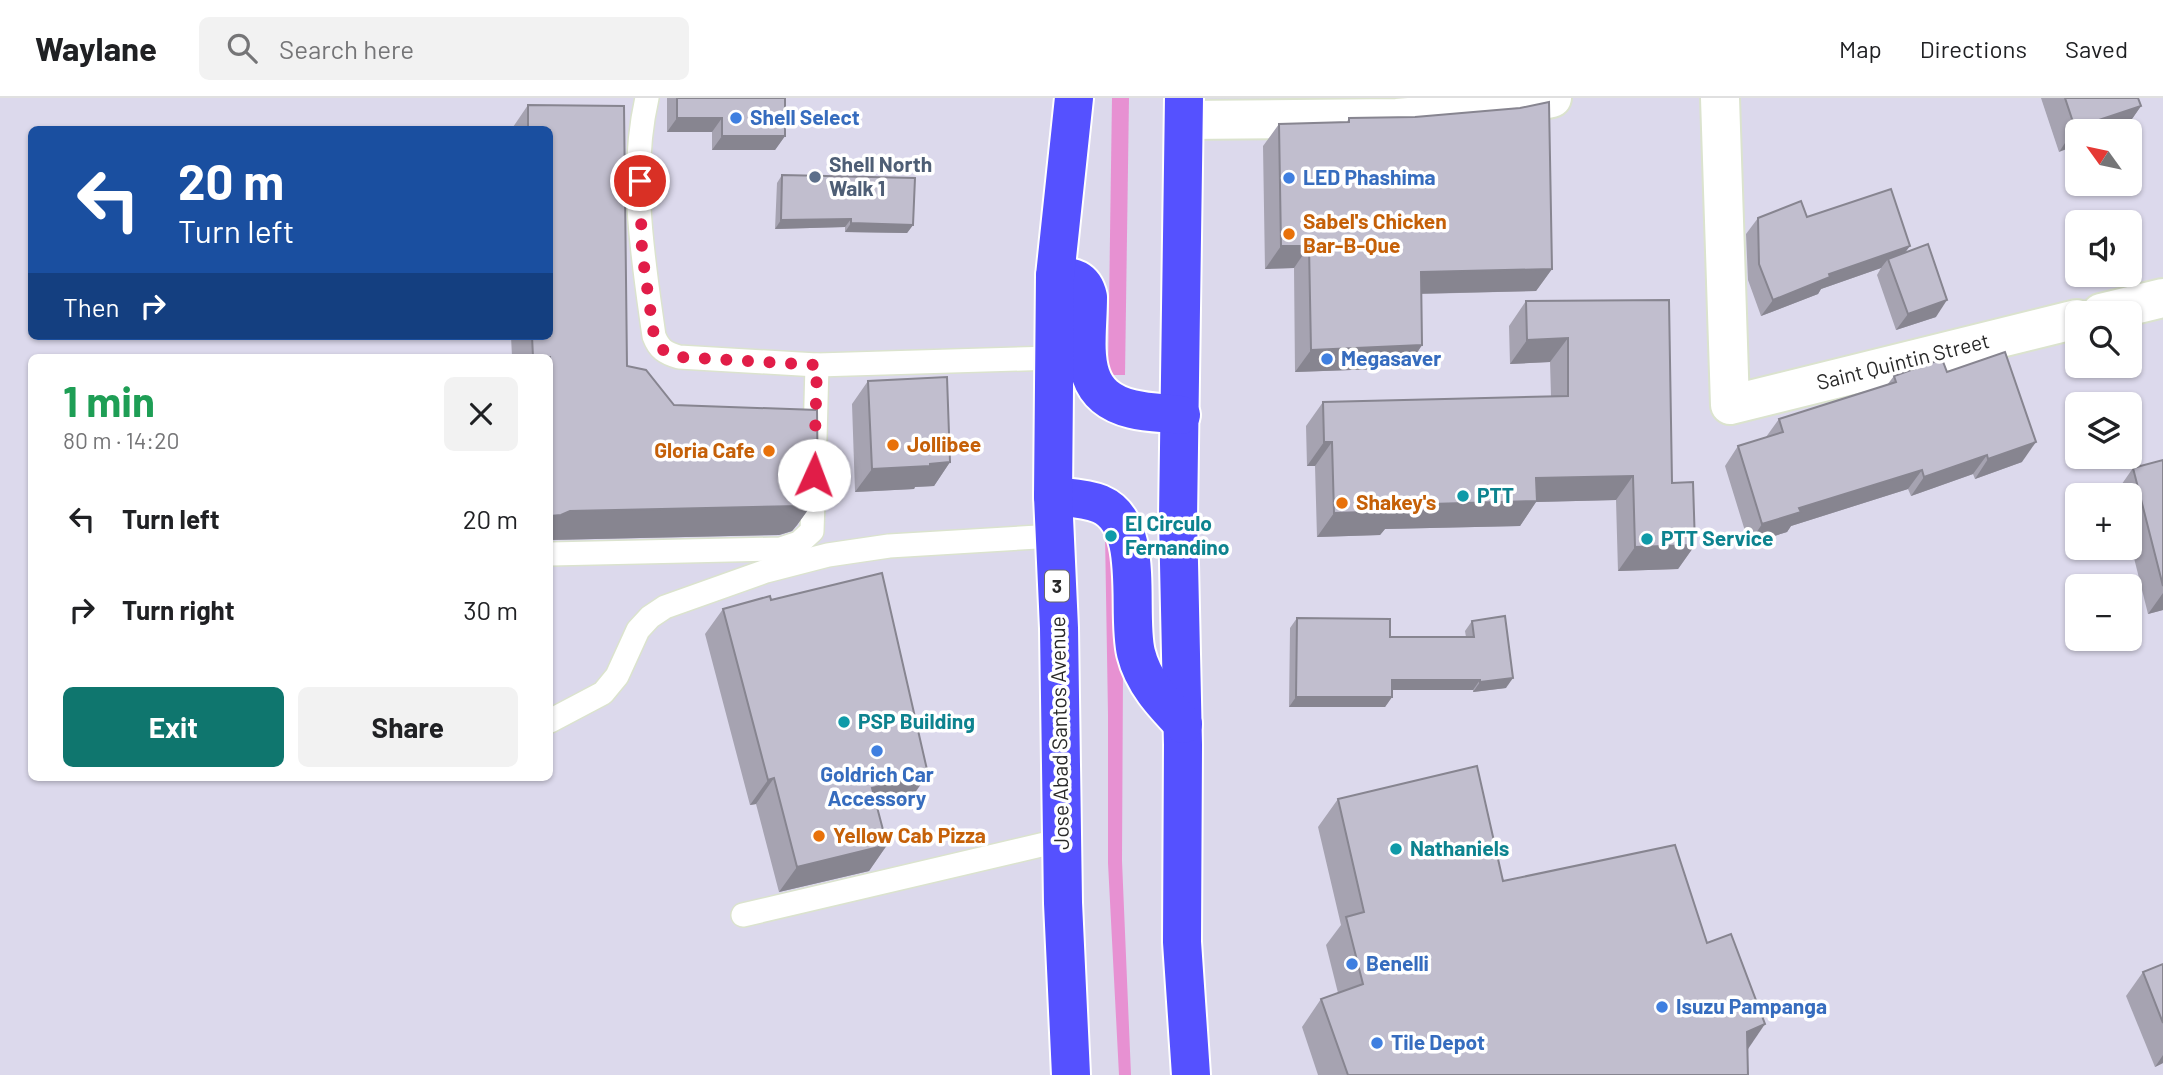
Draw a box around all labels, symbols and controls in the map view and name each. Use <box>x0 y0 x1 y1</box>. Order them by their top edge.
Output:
search box <box>199 17 689 80</box>
text: Waylane <box>35 28 157 68</box>
icon: search <box>223 29 261 67</box>
text: Search here <box>279 33 414 64</box>
text: Map <box>1839 34 1882 63</box>
text: Directions <box>1920 34 2027 63</box>
text: Saved <box>2065 34 2128 63</box>
place label: Shell Select <box>750 104 860 129</box>
marker: Shell Select <box>728 110 744 126</box>
north arrow <box>2065 119 2142 196</box>
map controls <box>2065 119 2142 651</box>
text: 20 m <box>178 151 284 210</box>
pin <box>610 151 670 211</box>
place label: Shell North Walk 1 <box>829 151 932 200</box>
icon: left <box>63 154 154 245</box>
icon: arrive <box>621 162 659 200</box>
place label: LED Phashima <box>1303 164 1436 189</box>
marker: Shell North Walk 1 <box>807 169 823 185</box>
marker: LED Phashima <box>1281 170 1297 186</box>
place label: Sabel's Chicken Bar-B-Que <box>1303 208 1447 257</box>
button: sound <box>2065 210 2142 287</box>
text: Turn left <box>178 211 295 249</box>
marker: Sabel's Chicken Bar-B-Que <box>1281 226 1297 242</box>
icon: right <box>134 287 172 325</box>
text: Then <box>63 291 120 322</box>
button: search <box>2065 301 2142 378</box>
street label: Saint Quintin Street <box>1814 327 1992 394</box>
place label: Megasaver <box>1341 345 1441 370</box>
marker: Megasaver <box>1319 351 1335 367</box>
text: 1 min <box>63 375 155 425</box>
button: close <box>444 377 518 451</box>
button: layers <box>2065 392 2142 469</box>
text: 80 m · 14:20 <box>63 426 179 454</box>
place label: Jollibee <box>907 431 981 456</box>
place label: Gloria Cafe <box>654 437 755 462</box>
marker: Jollibee <box>885 437 901 453</box>
position arrow <box>777 438 851 512</box>
marker: Gloria Cafe <box>761 443 777 459</box>
place label: PTT <box>1477 482 1514 507</box>
button: + <box>2065 483 2142 560</box>
marker: PTT <box>1455 488 1471 504</box>
place label: Shakey's <box>1356 489 1436 514</box>
marker: Shakey's <box>1334 495 1350 511</box>
icon: left <box>63 500 101 538</box>
text: Turn left <box>122 503 220 534</box>
text: 20 m <box>463 503 518 534</box>
place label: El Circulo Fernandino <box>1125 510 1229 559</box>
place label: PTT Service <box>1661 525 1773 550</box>
marker: El Circulo Fernandino <box>1103 528 1119 544</box>
marker: PTT Service <box>1639 531 1655 547</box>
road number: 3 <box>1045 570 1069 601</box>
button: − <box>2065 574 2142 651</box>
icon: right <box>63 591 101 629</box>
text: Turn right <box>122 594 235 625</box>
text: 30 m <box>463 594 518 625</box>
street label: Jose Abad Santos Avenue <box>1044 616 1073 850</box>
button: Exit <box>63 687 284 767</box>
button: Share <box>298 687 518 767</box>
place label: PSP Building <box>858 708 975 733</box>
marker: PSP Building <box>836 714 852 730</box>
marker: Goldrich Car Accessory <box>869 743 885 759</box>
place label: Goldrich Car Accessory <box>820 761 934 810</box>
place label: Yellow Cab Pizza <box>833 822 986 847</box>
marker: Yellow Cab Pizza <box>811 828 827 844</box>
place label: Nathaniels <box>1410 835 1509 860</box>
marker: Nathaniels <box>1388 841 1404 857</box>
place label: Benelli <box>1366 950 1429 975</box>
marker: Benelli <box>1344 956 1360 972</box>
place label: Isuzu Pampanga <box>1676 993 1827 1018</box>
marker: Isuzu Pampanga <box>1654 999 1670 1015</box>
place label: Tile Depot <box>1391 1029 1485 1054</box>
marker: Tile Depot <box>1369 1035 1385 1051</box>

